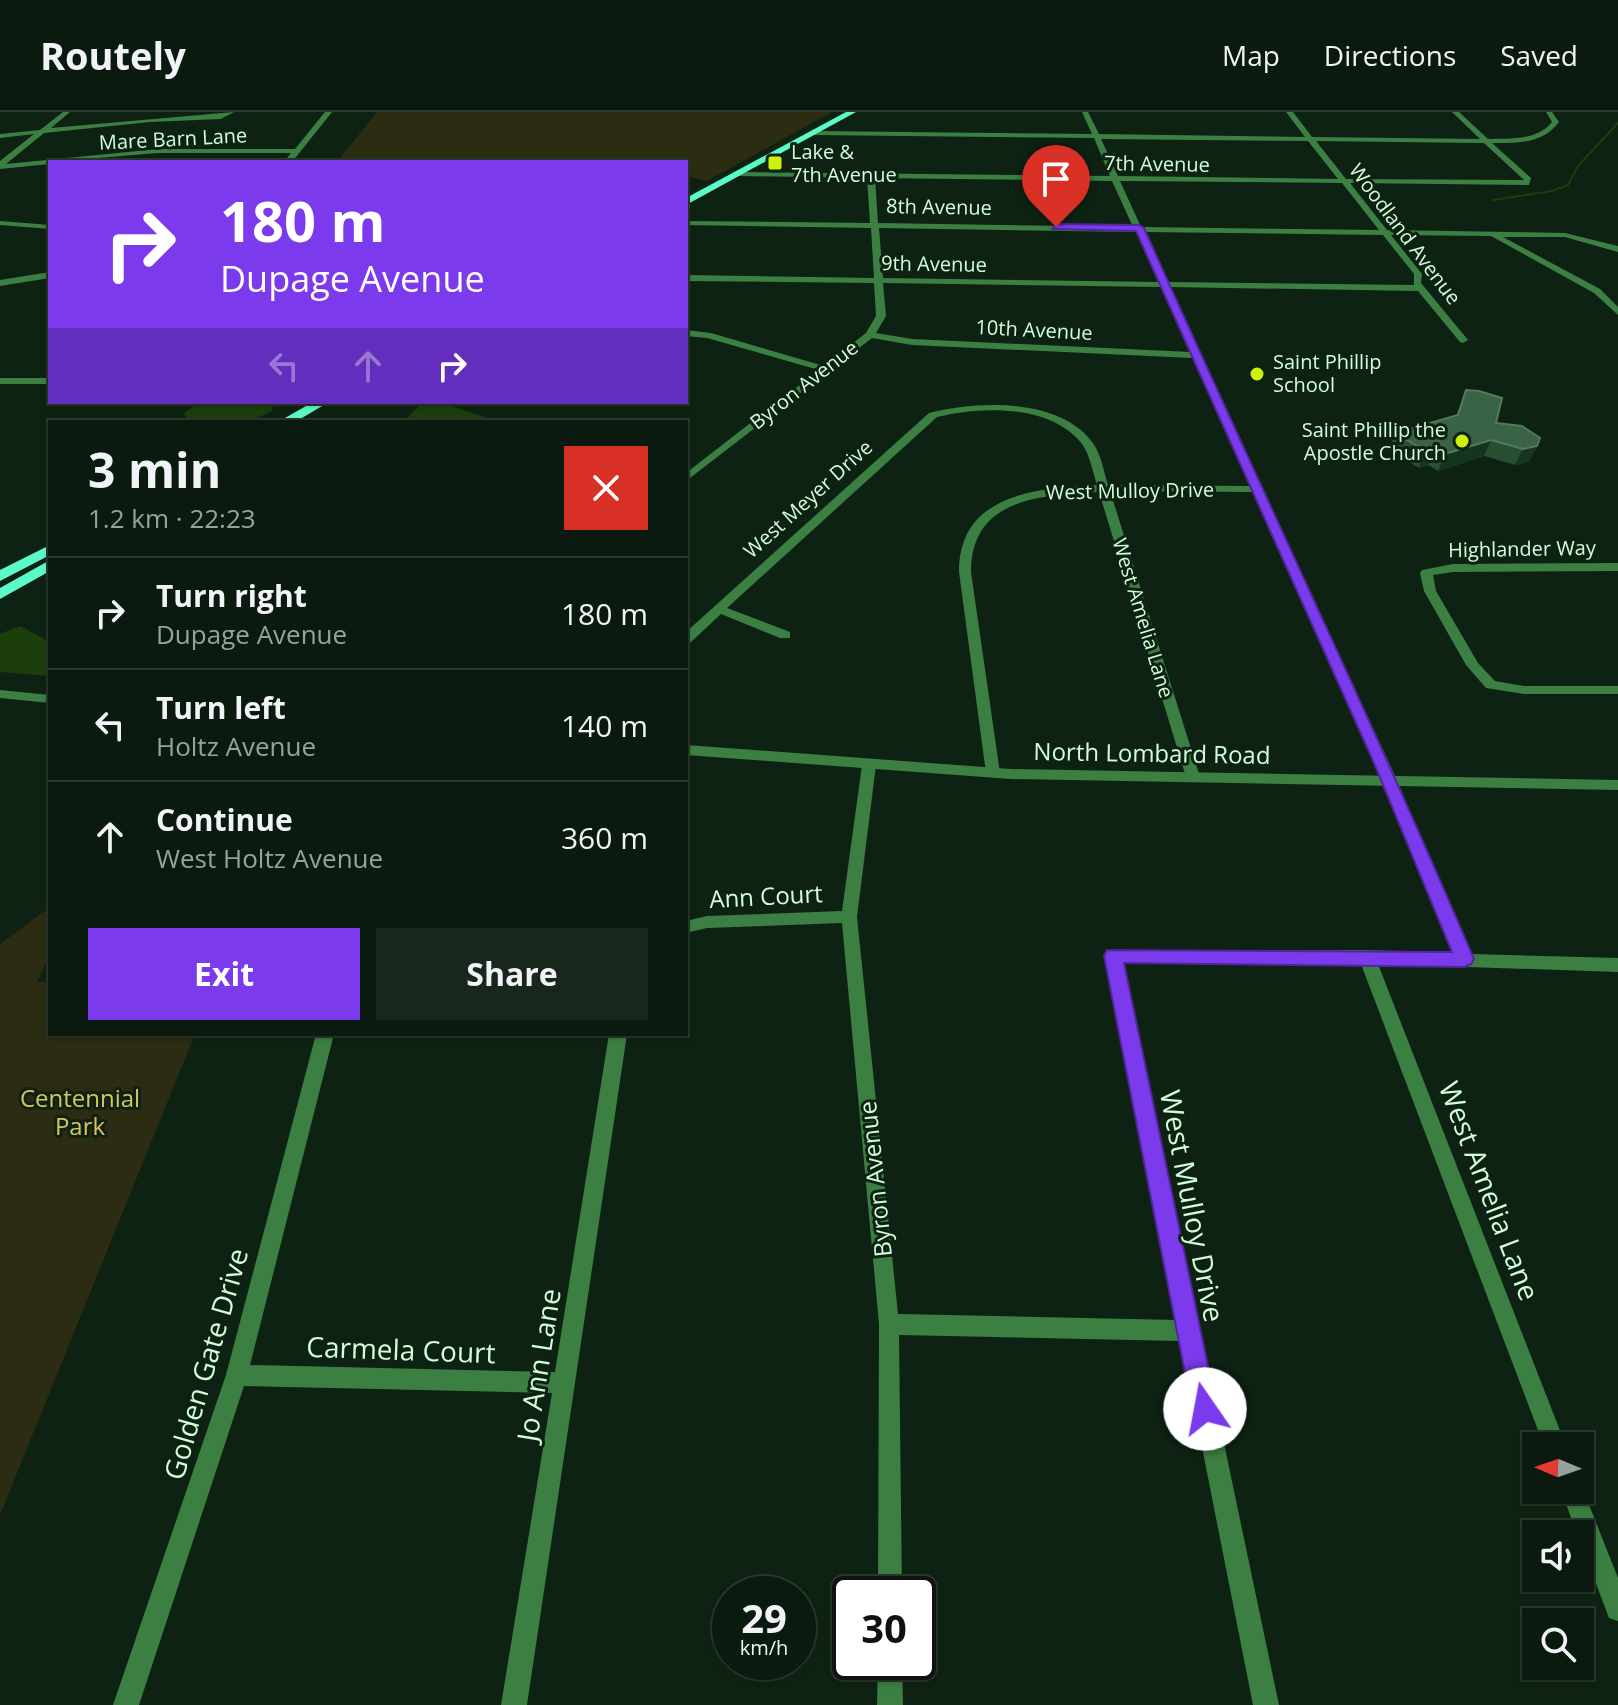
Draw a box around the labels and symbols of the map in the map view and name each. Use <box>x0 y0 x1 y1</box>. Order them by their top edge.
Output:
street label: Mare Barn Lane <box>98 121 248 156</box>
place label: Lake & 7th Avenue <box>791 138 897 188</box>
pin <box>1022 145 1090 227</box>
street label: 7th Avenue <box>1104 149 1210 178</box>
marker: Lake & 7th Avenue <box>766 154 784 172</box>
street label: Woodland Avenue <box>1343 158 1467 310</box>
street label: 8th Avenue <box>886 192 992 221</box>
street label: 9th Avenue <box>881 249 987 278</box>
street label: 10th Avenue <box>975 313 1093 346</box>
street label: Byron Avenue <box>744 334 863 435</box>
place label: Saint Phillip School <box>1273 348 1381 398</box>
marker: Saint Phillip School <box>1248 365 1266 383</box>
place label: Saint Phillip the Apostle Church <box>1302 416 1446 466</box>
marker: Saint Phillip the Apostle Church <box>1453 432 1471 450</box>
street label: West Meyer Drive <box>738 434 878 564</box>
street label: West Mulloy Drive <box>1046 476 1214 505</box>
street label: Highlander Way <box>1448 534 1597 563</box>
street label: West Amelia Lane <box>1106 535 1181 701</box>
street label: North Lombard Road <box>1033 734 1271 771</box>
street label: Ann Court <box>708 876 823 915</box>
street label: West Amelia Lane <box>1431 1076 1549 1306</box>
park label: Centennial Park <box>20 1081 140 1142</box>
street label: West Mulloy Drive <box>1152 1087 1234 1325</box>
street label: Byron Avenue <box>850 1100 899 1259</box>
street label: Golden Gate Drive <box>154 1244 256 1484</box>
street label: Jo Ann Lane <box>507 1286 569 1447</box>
street label: Carmela Court <box>306 1327 496 1371</box>
position arrow <box>1163 1367 1247 1451</box>
north arrow <box>1522 1432 1594 1504</box>
speed limit sign: 30 <box>832 1576 936 1680</box>

